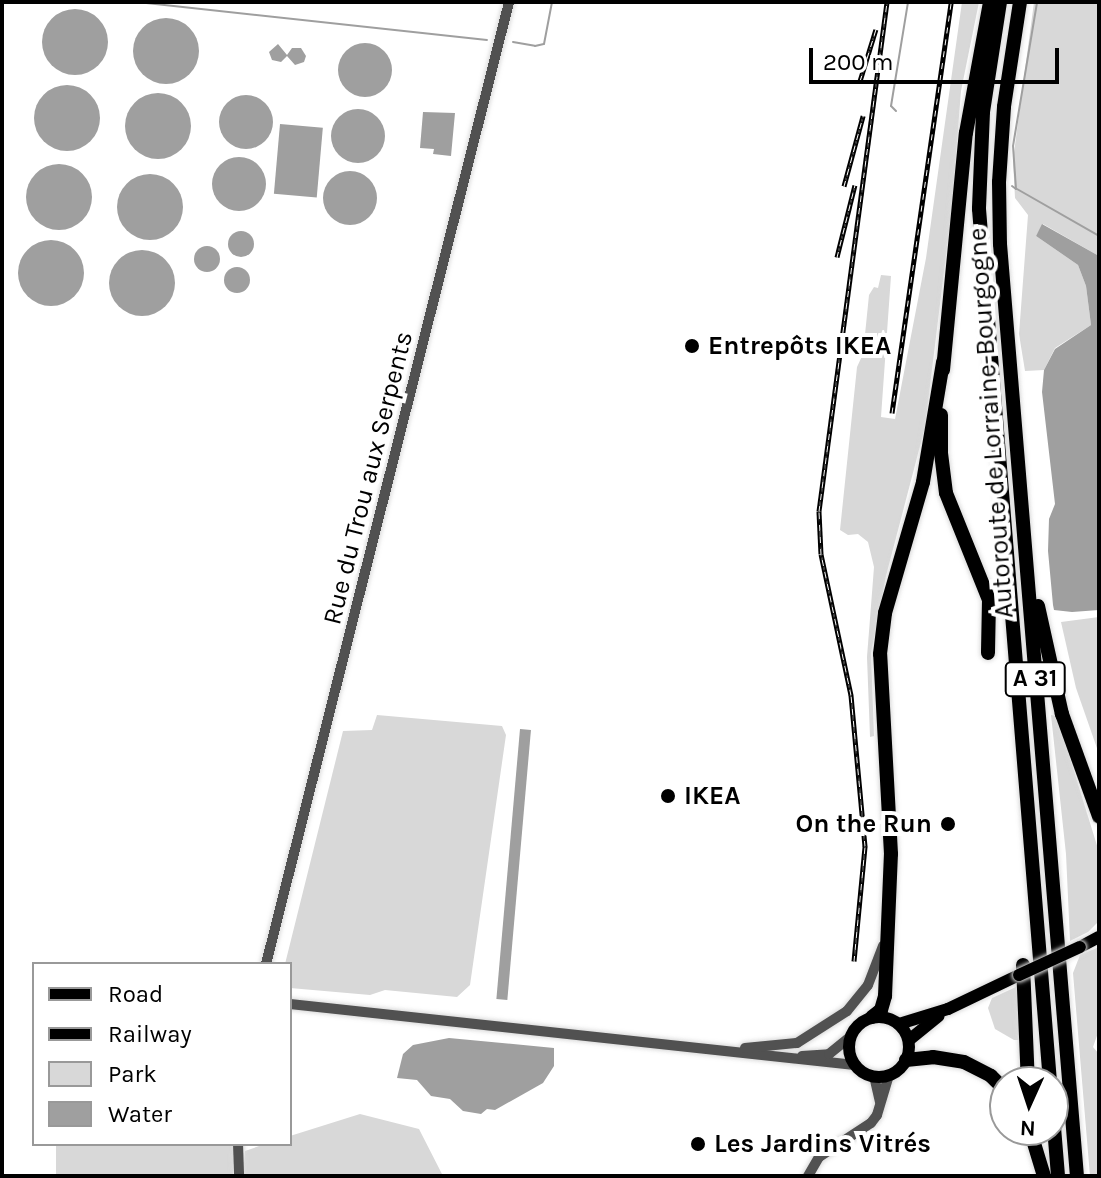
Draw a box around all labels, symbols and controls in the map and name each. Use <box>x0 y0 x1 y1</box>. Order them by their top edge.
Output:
scale bar <box>813 32 1063 82</box>
text: 200 m <box>823 48 894 76</box>
street label: Autoroute de Lorraine-Bourgogne <box>962 227 1020 619</box>
street label: Rue du Trou aux Serpents <box>316 328 420 628</box>
place label: Entrepôts IKEA <box>708 330 891 362</box>
marker: Entrepôts IKEA <box>683 337 701 355</box>
road number: A 31 <box>1003 659 1067 699</box>
place label: IKEA <box>684 780 740 812</box>
marker: IKEA <box>659 787 677 805</box>
place label: On the Run <box>795 808 932 840</box>
marker: On the Run <box>939 815 957 833</box>
legend <box>32 962 292 1146</box>
text: Road <box>108 980 163 1008</box>
text: Railway <box>108 1020 192 1048</box>
text: Park <box>108 1060 157 1088</box>
north arrow <box>989 1066 1069 1146</box>
text: Water <box>108 1100 172 1128</box>
text: N <box>1019 1115 1036 1141</box>
place label: Les Jardins Vitrés <box>714 1128 931 1160</box>
marker: Les Jardins Vitrés <box>689 1135 707 1153</box>

